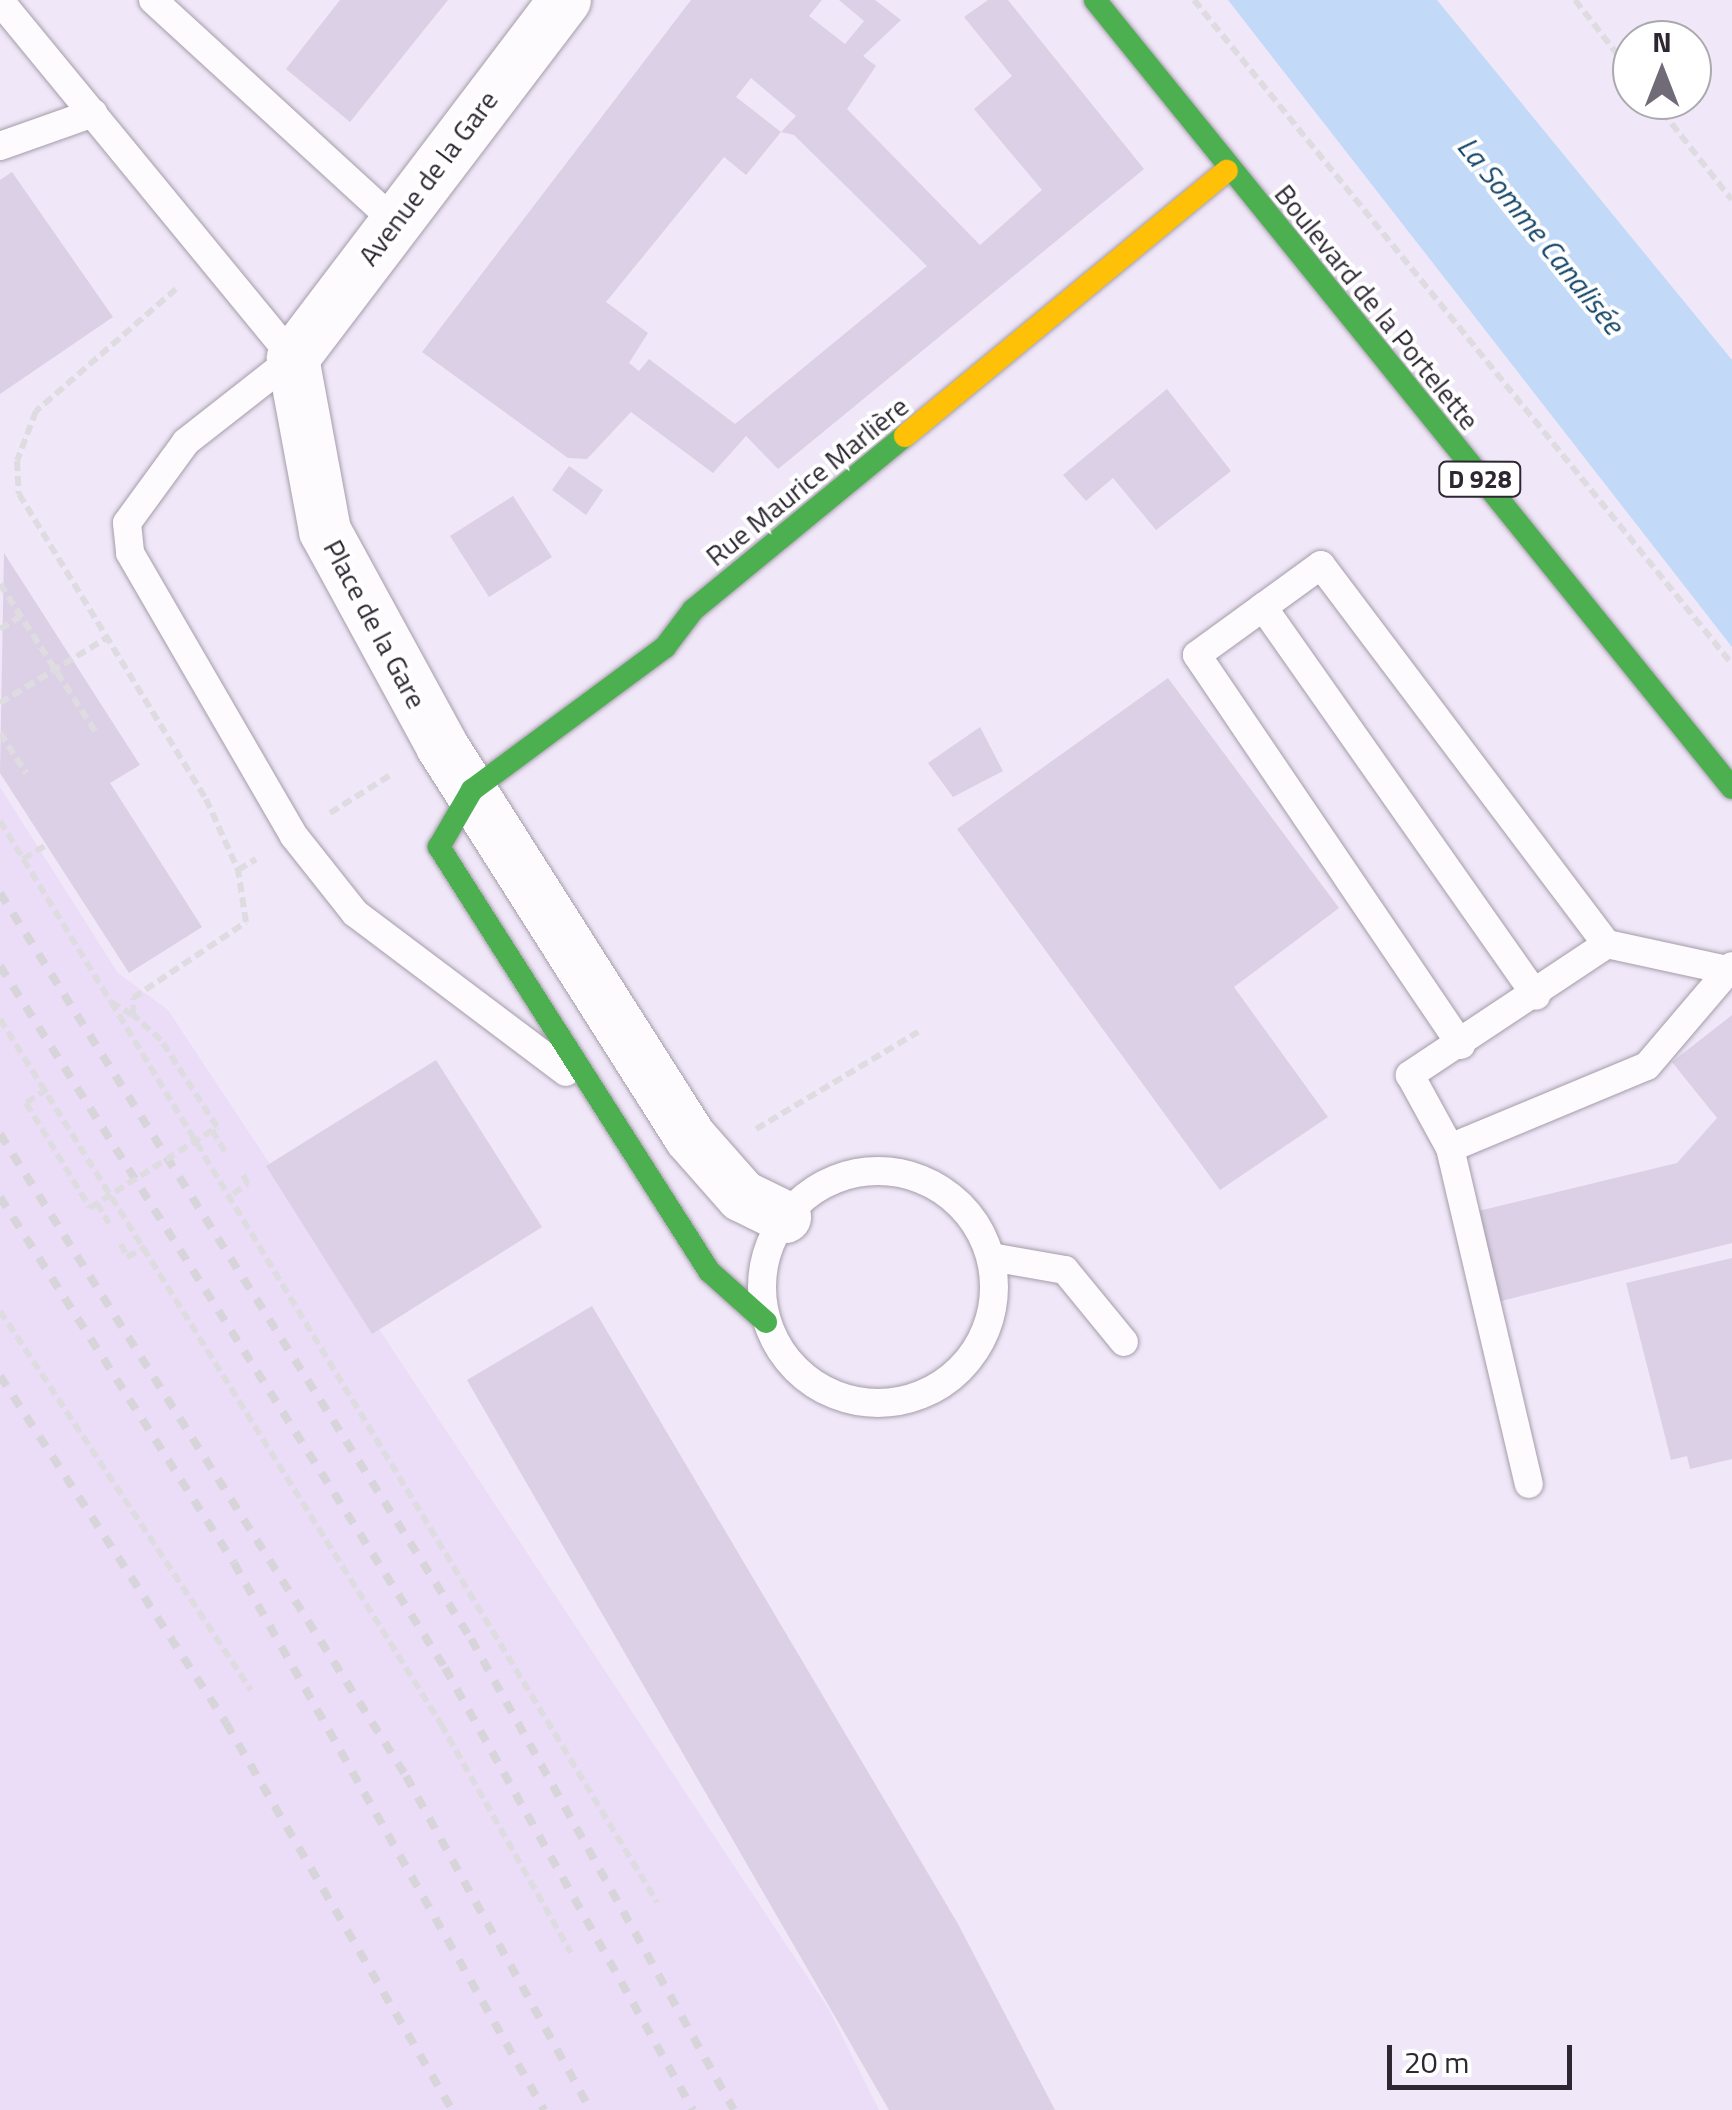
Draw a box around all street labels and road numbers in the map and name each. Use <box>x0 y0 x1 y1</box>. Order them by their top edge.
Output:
street label: Avenue de la Gare <box>351 84 505 272</box>
street label: Boulevard de la Portelette <box>1268 178 1486 436</box>
street label: Rue Maurice Marlière <box>699 389 915 573</box>
road number: D 928 <box>1438 459 1522 499</box>
street label: Place de la Gare <box>316 534 434 714</box>

